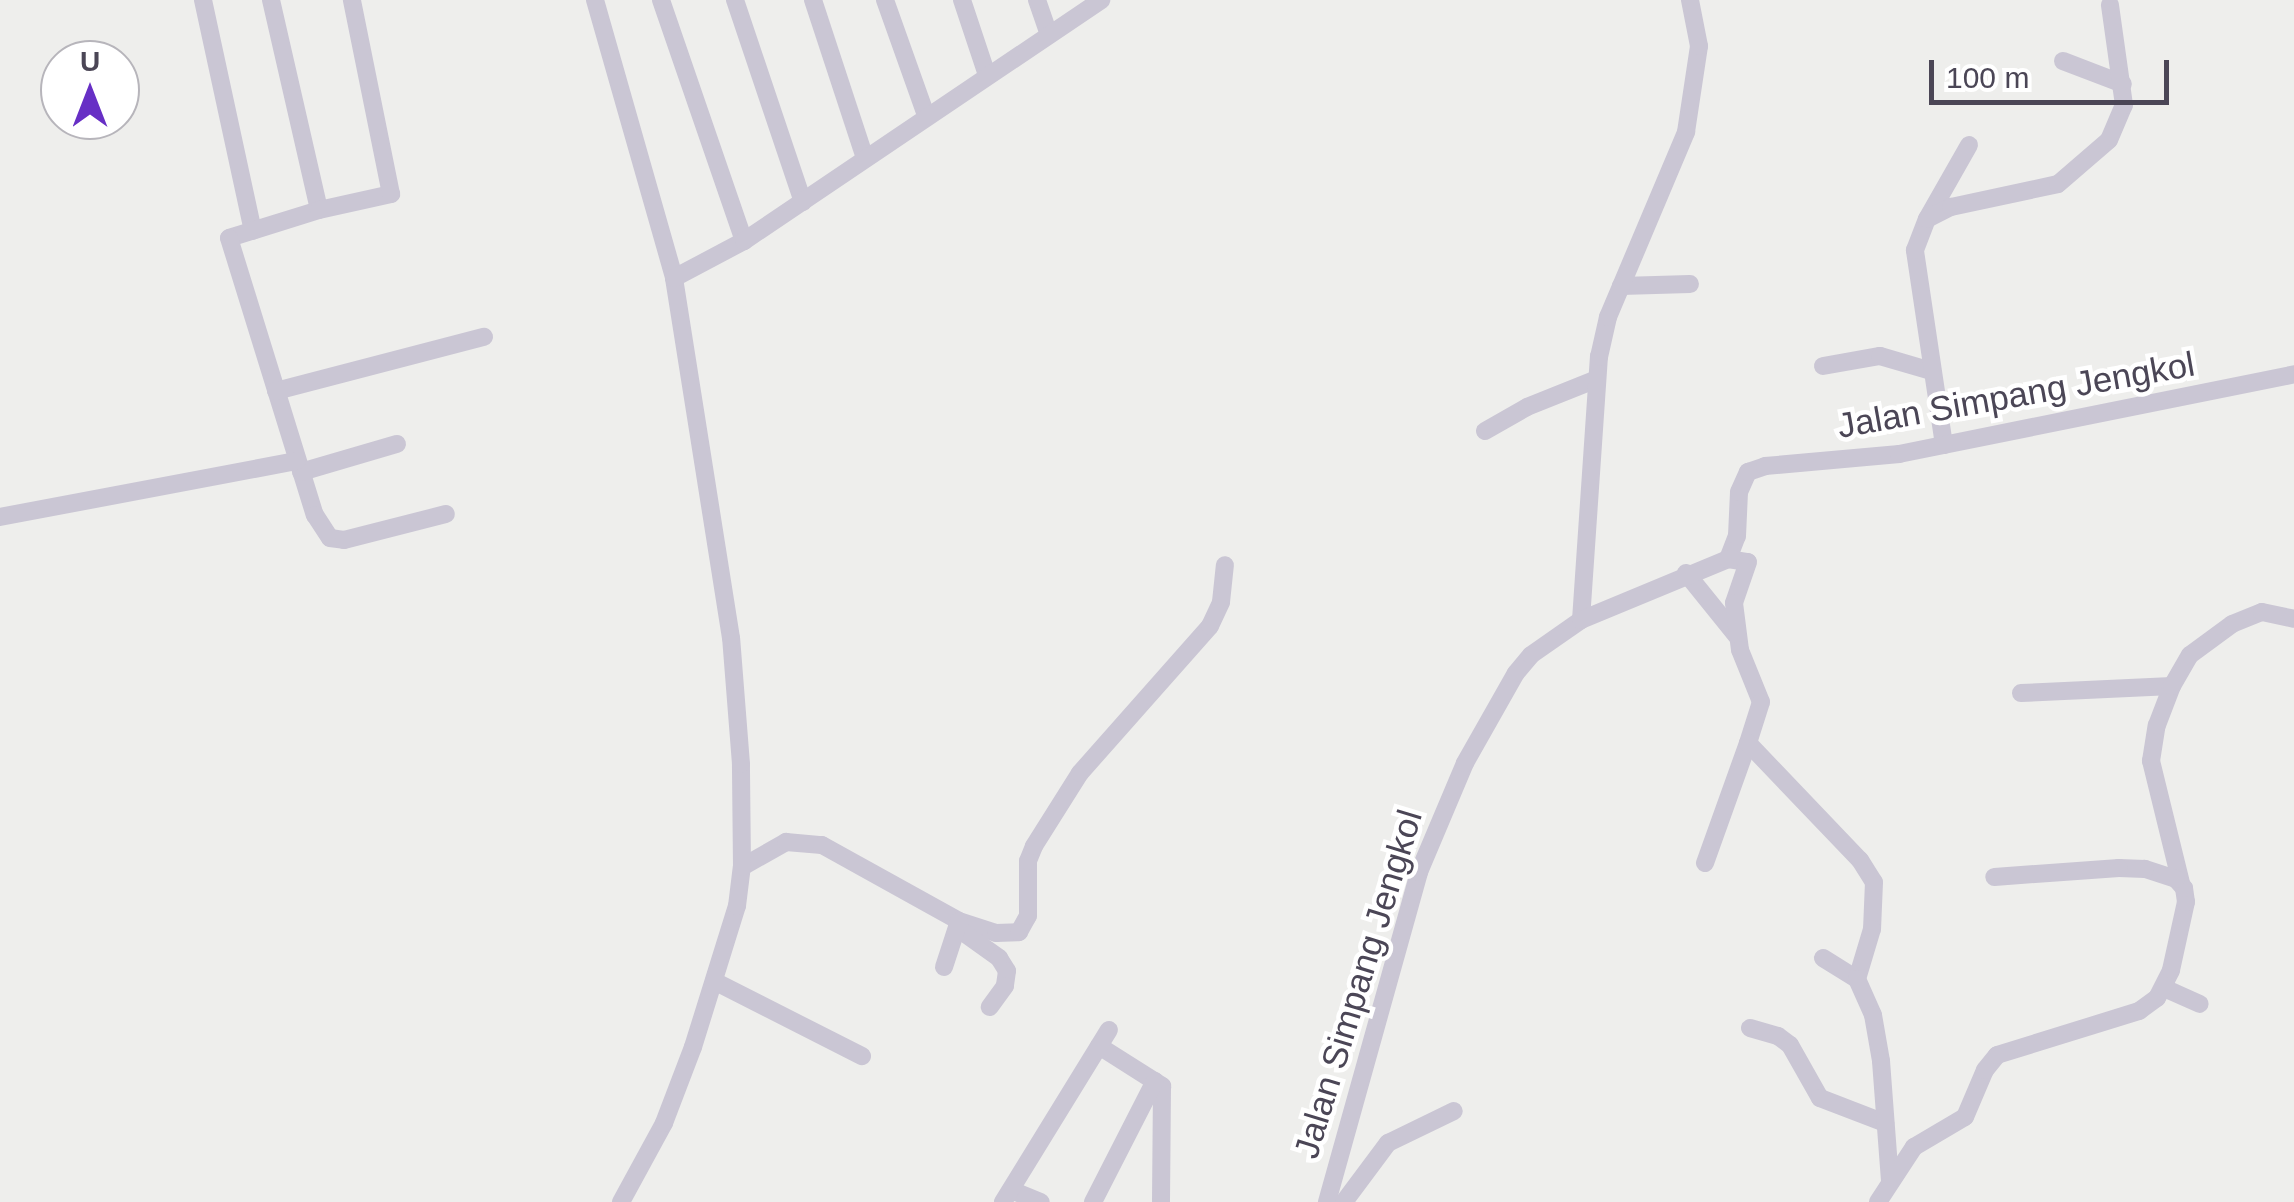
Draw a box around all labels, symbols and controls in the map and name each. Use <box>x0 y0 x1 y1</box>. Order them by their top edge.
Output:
north arrow <box>40 40 140 140</box>
scale bar <box>1934 40 2174 102</box>
text: U <box>80 46 100 77</box>
text: 100 m <box>1946 61 2029 94</box>
street label: Jalan Simpang Jengkol <box>1834 343 2198 447</box>
street label: Jalan Simpang Jengkol <box>1285 805 1431 1163</box>

